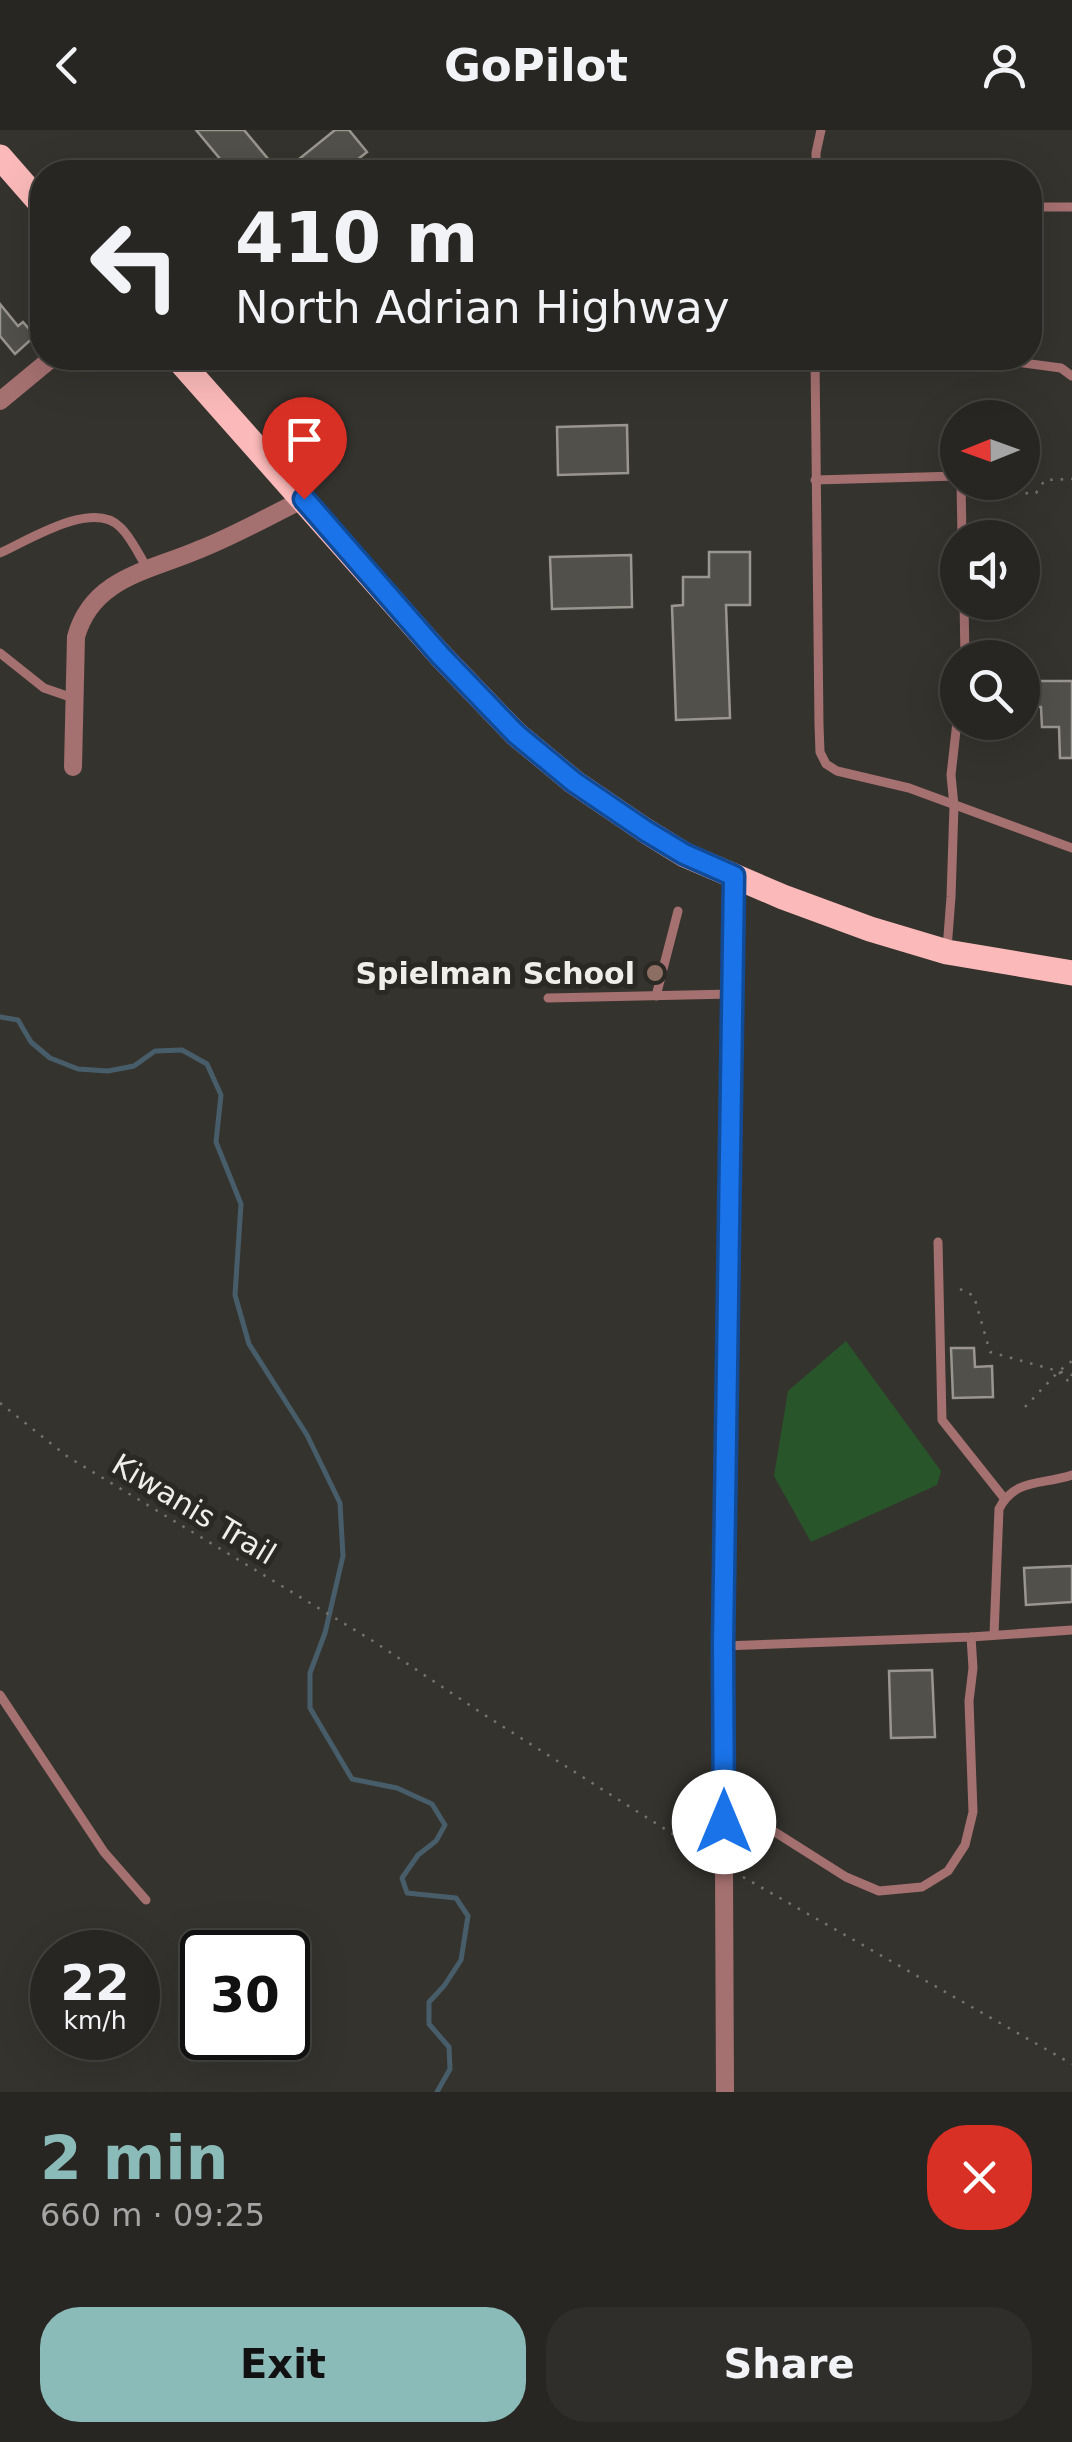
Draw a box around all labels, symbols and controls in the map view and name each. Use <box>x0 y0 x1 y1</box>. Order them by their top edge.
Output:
icon: back <box>40 38 95 93</box>
icon: person <box>977 38 1032 93</box>
text: GoPilot <box>444 39 628 92</box>
text: 410 m <box>235 197 478 279</box>
icon: left <box>70 200 200 330</box>
text: North Adrian Highway <box>235 281 730 334</box>
pin <box>262 397 347 500</box>
north arrow <box>940 400 1040 500</box>
map controls <box>940 400 1040 740</box>
icon: arrive <box>277 412 332 467</box>
button: sound <box>940 520 1040 620</box>
button: search <box>940 640 1040 740</box>
place label: Spielman School <box>355 956 635 991</box>
marker: Spielman School <box>644 962 666 984</box>
street label: Kiwanis Trail <box>106 1446 282 1572</box>
position arrow <box>672 1770 776 1874</box>
speed limit sign: 30 <box>180 1930 310 2060</box>
text: 22 <box>60 1954 130 2012</box>
text: km/h <box>63 2006 127 2035</box>
text: 2 min <box>40 2123 228 2193</box>
button: close <box>927 2125 1032 2230</box>
text: 660 m · 09:25 <box>40 2196 265 2234</box>
button: Exit <box>40 2307 526 2422</box>
button: Share <box>546 2307 1032 2422</box>

